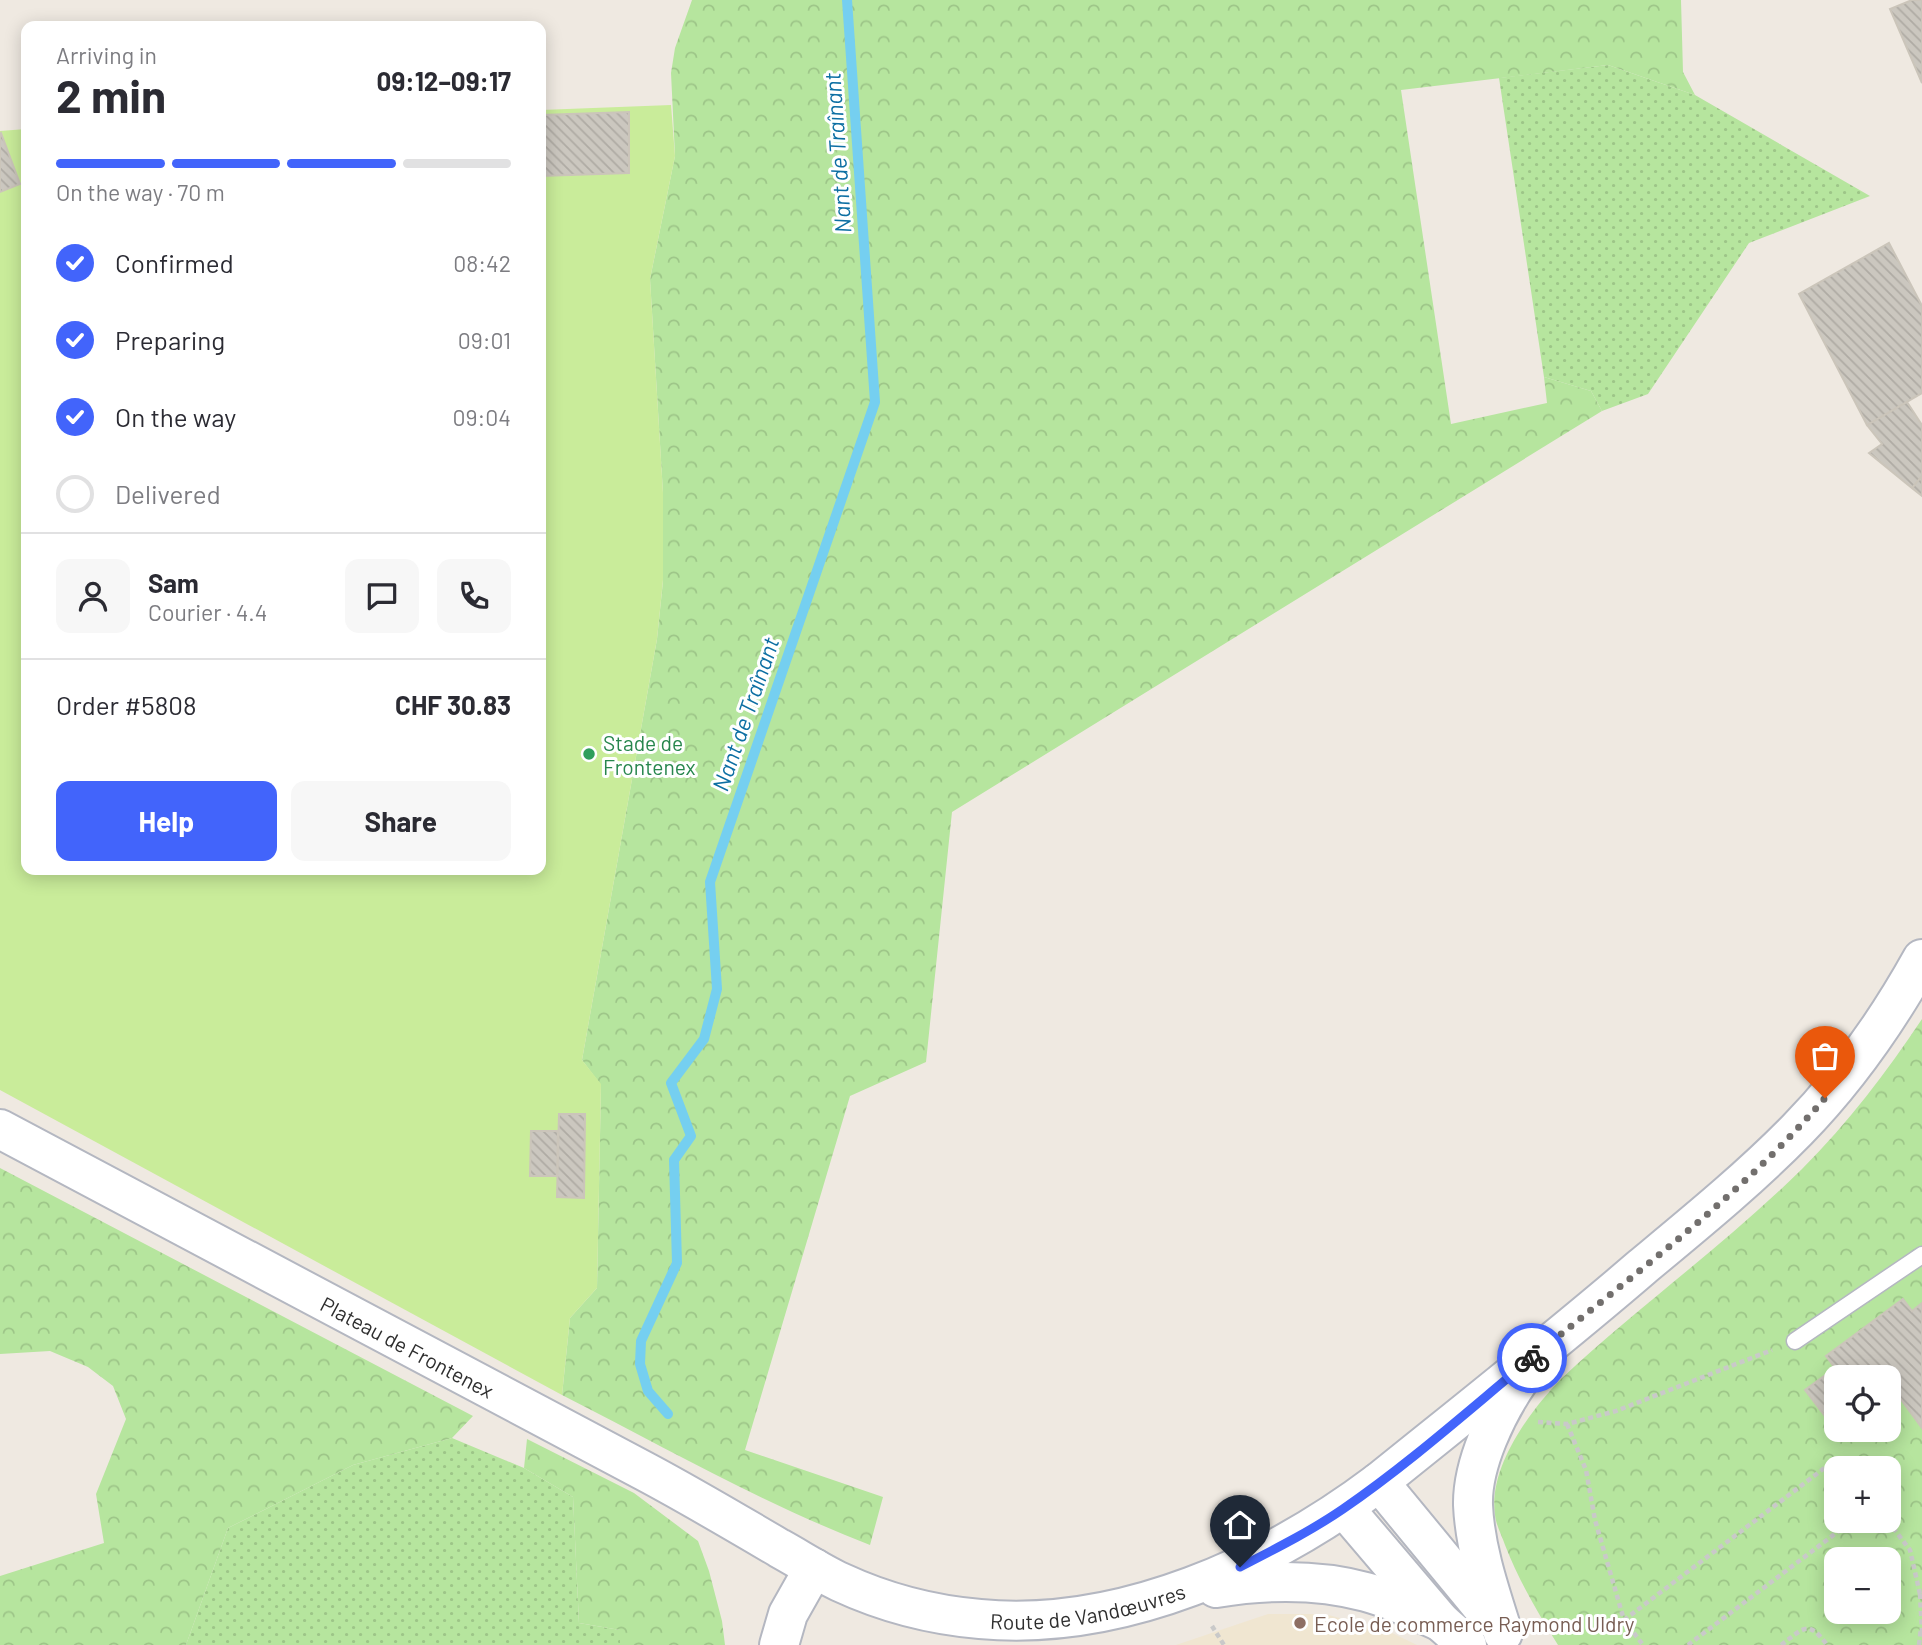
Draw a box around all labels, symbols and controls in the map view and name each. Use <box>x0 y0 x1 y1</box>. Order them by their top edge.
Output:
text: Arriving in <box>56 41 157 69</box>
text: 09:12–09:17 <box>377 65 511 96</box>
text: 2 min <box>56 67 166 122</box>
water label: Nant de Traînant <box>817 72 857 234</box>
text: On the way · 70 m <box>56 178 225 206</box>
icon: check <box>56 244 94 282</box>
text: Confirmed <box>115 247 234 278</box>
text: 08:42 <box>453 249 511 277</box>
icon: check <box>56 321 94 359</box>
text: Preparing <box>115 324 225 355</box>
text: 09:01 <box>458 326 511 354</box>
icon: check <box>56 398 94 436</box>
text: On the way <box>115 401 236 432</box>
text: 09:04 <box>453 403 511 431</box>
text: Delivered <box>115 478 221 509</box>
button: person <box>56 559 130 633</box>
button: chat <box>345 559 419 633</box>
button: phone <box>437 559 511 633</box>
text: Sam <box>148 567 199 598</box>
text: Courier · 4.4 <box>148 598 267 626</box>
water label: Nant de Traînant <box>706 633 784 795</box>
text: Order #5808 <box>56 689 197 720</box>
text: CHF 30.83 <box>395 689 511 720</box>
place label: Stade de Frontenex <box>603 730 696 779</box>
marker: Stade de Frontenex <box>581 746 597 762</box>
button: Help <box>56 781 277 861</box>
button: Share <box>291 781 511 861</box>
pin <box>1795 1026 1855 1098</box>
icon: bag <box>1806 1037 1844 1075</box>
street label: Plateau de Frontenex <box>317 1290 498 1402</box>
courier <box>1497 1323 1567 1393</box>
icon: bike <box>1513 1339 1551 1377</box>
map controls <box>1824 1365 1901 1624</box>
button: locate <box>1824 1365 1901 1442</box>
button: + <box>1824 1456 1901 1533</box>
pin <box>1210 1495 1270 1567</box>
icon: home <box>1221 1506 1259 1544</box>
button: − <box>1824 1547 1901 1624</box>
street label: Route de Vandœuvres <box>989 1577 1188 1633</box>
place label: Ecole de commerce Raymond Uldry <box>1314 1611 1635 1636</box>
marker: Ecole de commerce Raymond Uldry <box>1292 1615 1308 1631</box>

